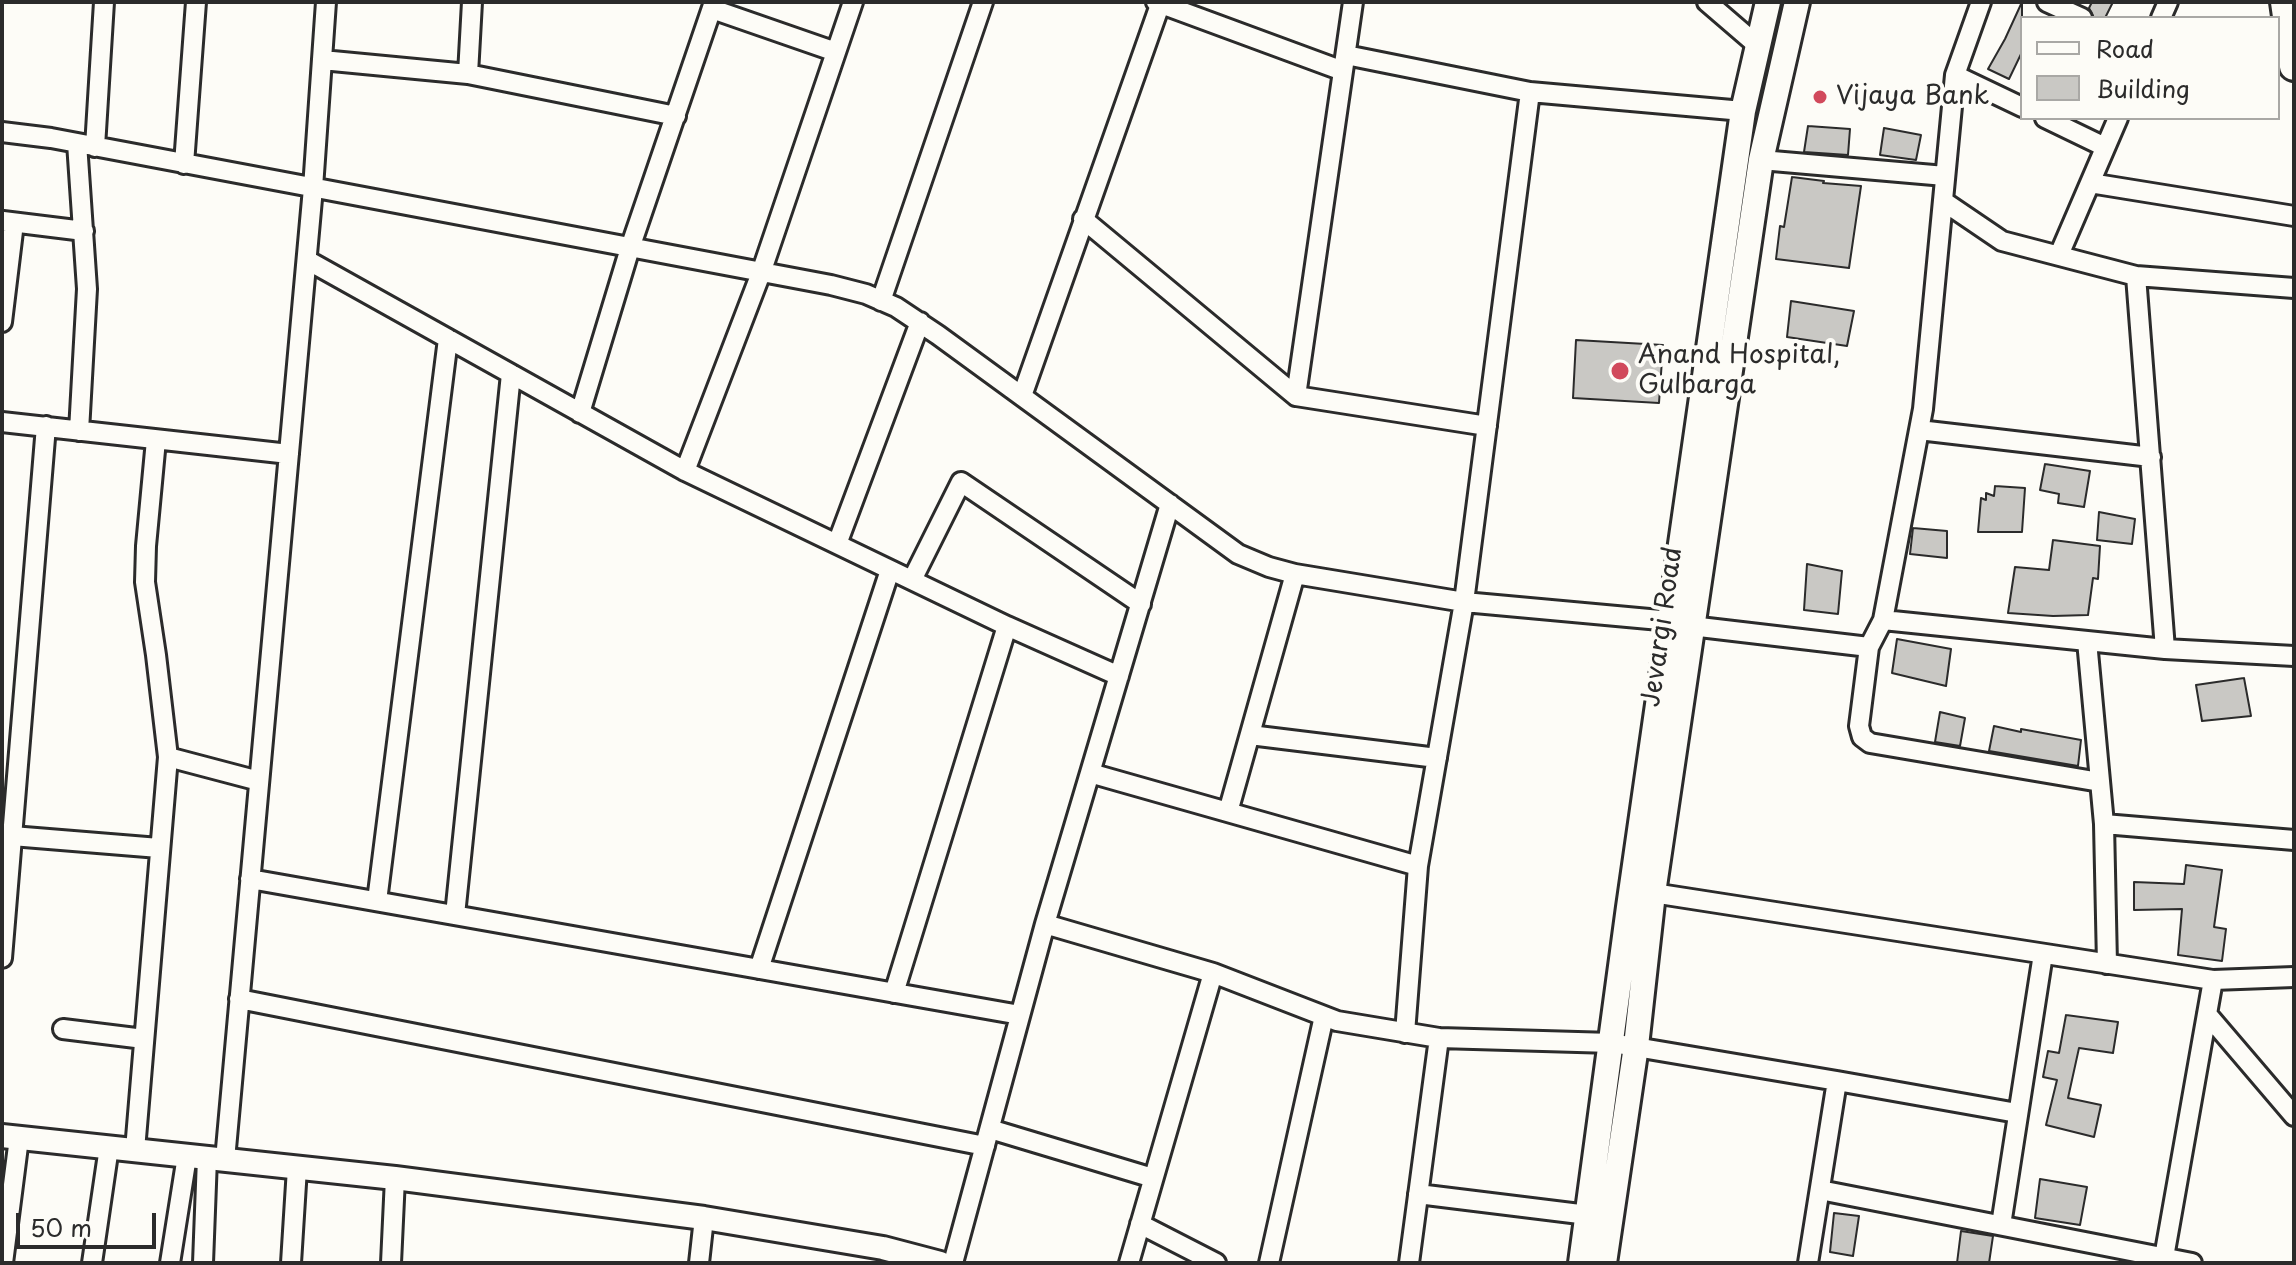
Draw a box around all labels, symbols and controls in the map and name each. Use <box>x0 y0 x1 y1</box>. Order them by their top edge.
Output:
legend <box>2020 16 2280 120</box>
text: Road <box>2096 30 2154 66</box>
text: Building <box>2096 70 2190 106</box>
place label: Vijaya Bank <box>1836 81 1989 113</box>
marker: Vijaya Bank <box>1811 88 1829 106</box>
place label: Anand Hospital, Gulbarga <box>1638 340 1841 402</box>
marker: Anand Hospital, Gulbarga <box>1609 360 1631 382</box>
street label: Jevargi Road <box>1636 545 1690 709</box>
scale bar <box>20 1197 160 1247</box>
text: 50 m <box>30 1209 92 1245</box>

